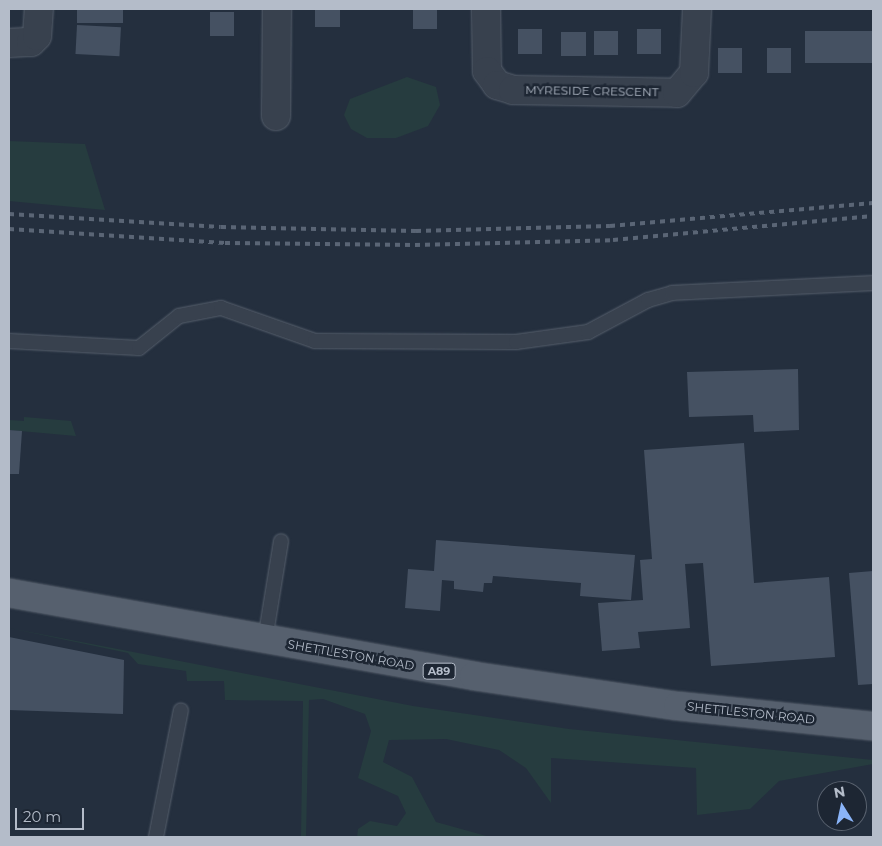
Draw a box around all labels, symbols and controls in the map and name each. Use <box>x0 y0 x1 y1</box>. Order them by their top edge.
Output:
street label: MYRESIDE CRESCENT <box>525 83 659 99</box>
street label: SHETTLESTON ROAD <box>287 637 415 673</box>
road number: A89 <box>422 662 456 679</box>
street label: SHETTLESTON ROAD <box>686 699 816 727</box>
north arrow <box>817 781 867 831</box>
text: N <box>832 782 847 802</box>
scale bar <box>18 798 86 830</box>
text: 20 m <box>23 807 61 826</box>

